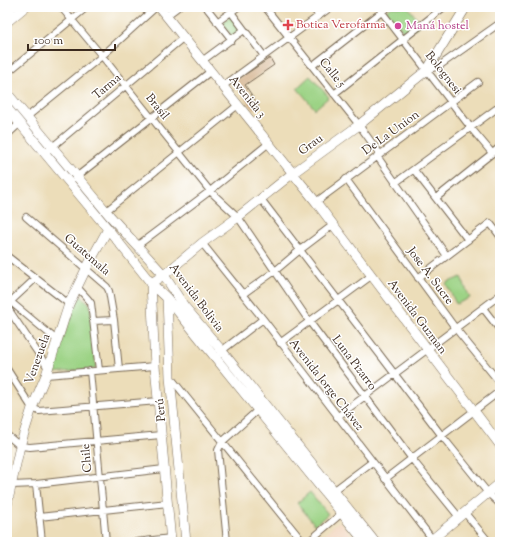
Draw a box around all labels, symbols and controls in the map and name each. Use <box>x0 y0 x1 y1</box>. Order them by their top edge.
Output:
place label: Botica Verofarma <box>296 16 386 34</box>
place label: Maná hostel <box>406 17 470 35</box>
marker: Botica Verofarma <box>283 20 293 30</box>
marker: Maná hostel <box>393 21 403 31</box>
scale bar <box>28 26 115 52</box>
text: 100 m <box>34 32 63 50</box>
street label: Bolognesi <box>420 48 466 99</box>
street label: Calle 5 <box>314 54 350 92</box>
street label: Tarma <box>89 69 126 104</box>
street label: Avenida 3 <box>224 72 270 123</box>
street label: Brasil <box>141 90 174 124</box>
street label: De La Union <box>359 106 423 160</box>
street label: Grau <box>295 130 327 160</box>
street label: Guatemala <box>60 230 114 281</box>
street label: Jose A. Sucre <box>402 243 458 309</box>
street label: Avenida Bolivia <box>164 260 228 336</box>
street label: Avenida Guzman <box>383 276 451 358</box>
street label: Venezuela <box>21 331 56 387</box>
street label: Luna Pizarro <box>327 332 381 395</box>
street label: Avenida Jorge Chávez <box>284 335 368 435</box>
street label: Perú <box>151 398 171 422</box>
street label: Chile <box>77 442 97 473</box>

